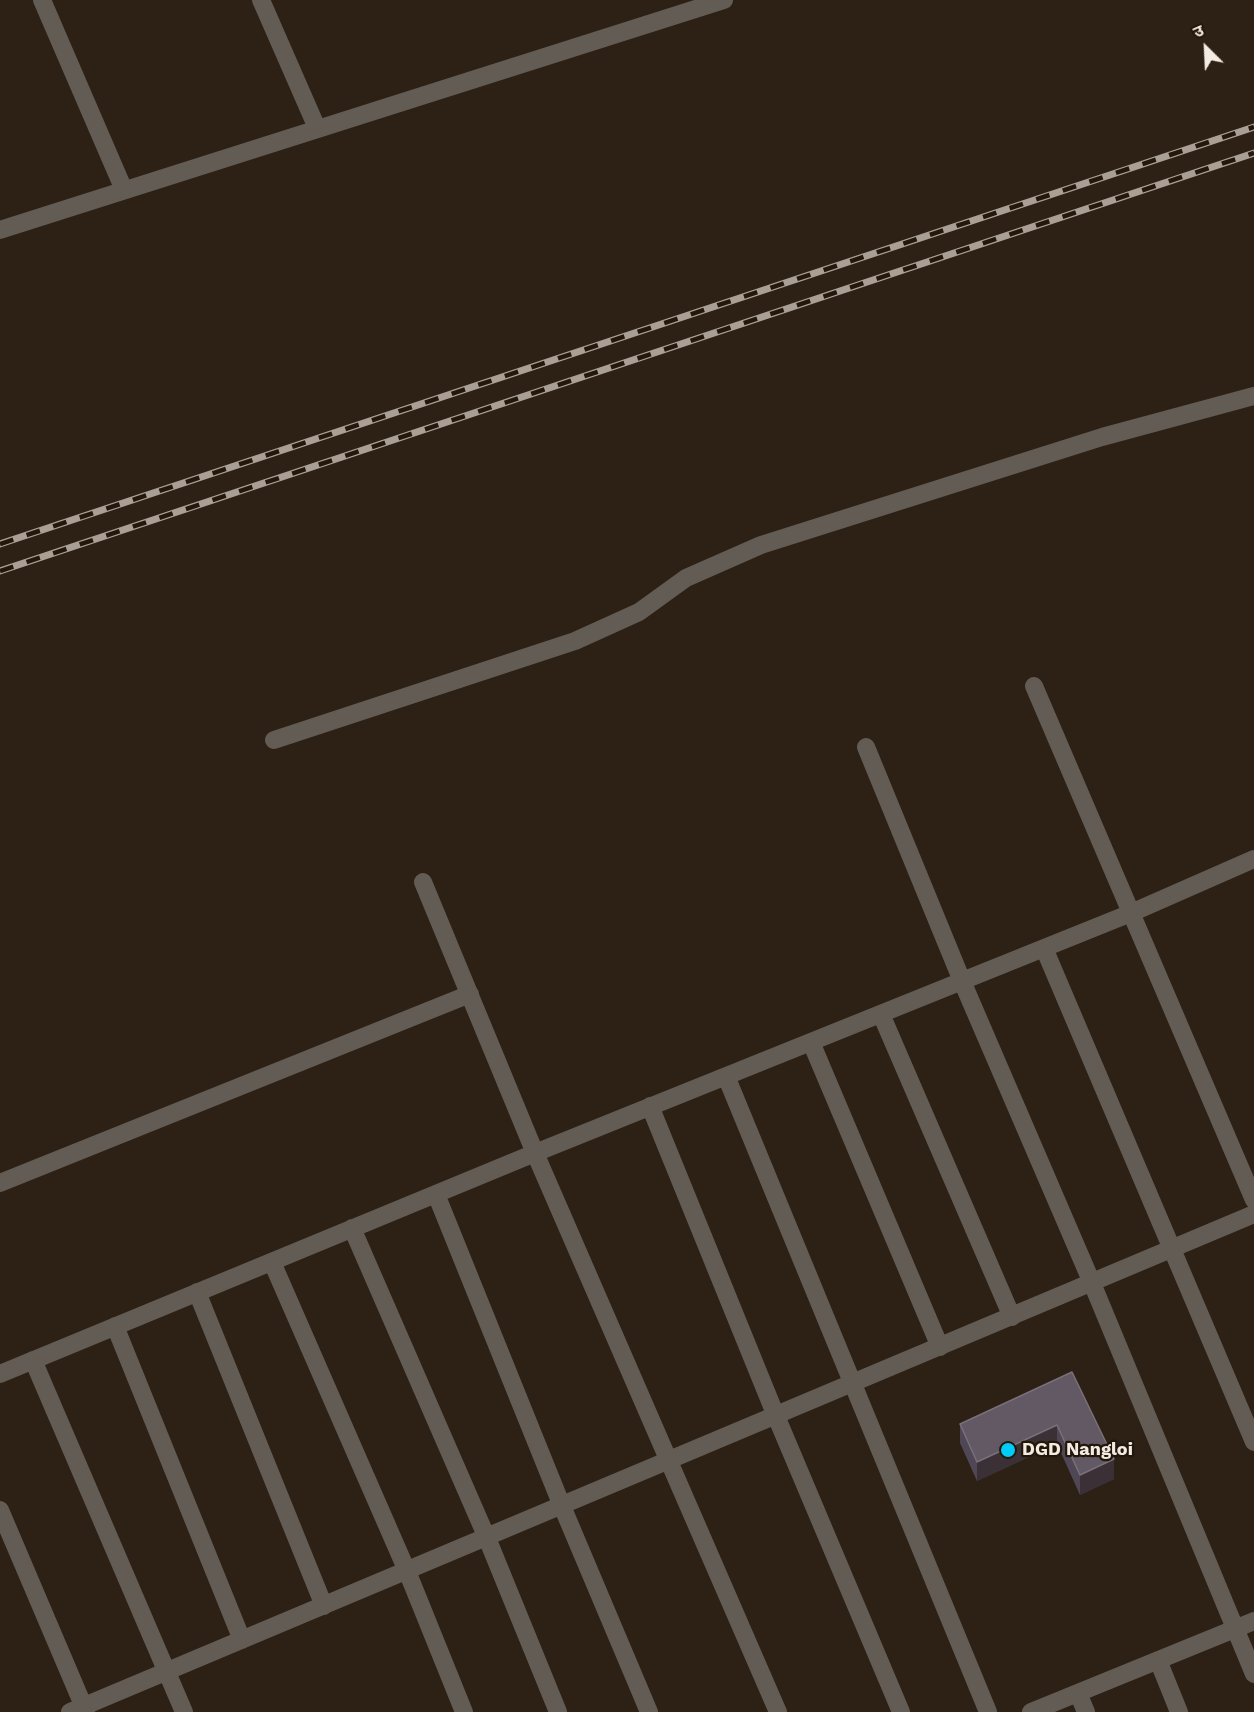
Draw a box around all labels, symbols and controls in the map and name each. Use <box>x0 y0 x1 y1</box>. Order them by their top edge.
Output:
north arrow <box>1176 18 1236 78</box>
text: उ <box>1190 21 1207 42</box>
place label: DGD Nangloi <box>1022 1439 1133 1461</box>
marker: DGD Nangloi <box>999 1441 1017 1459</box>

